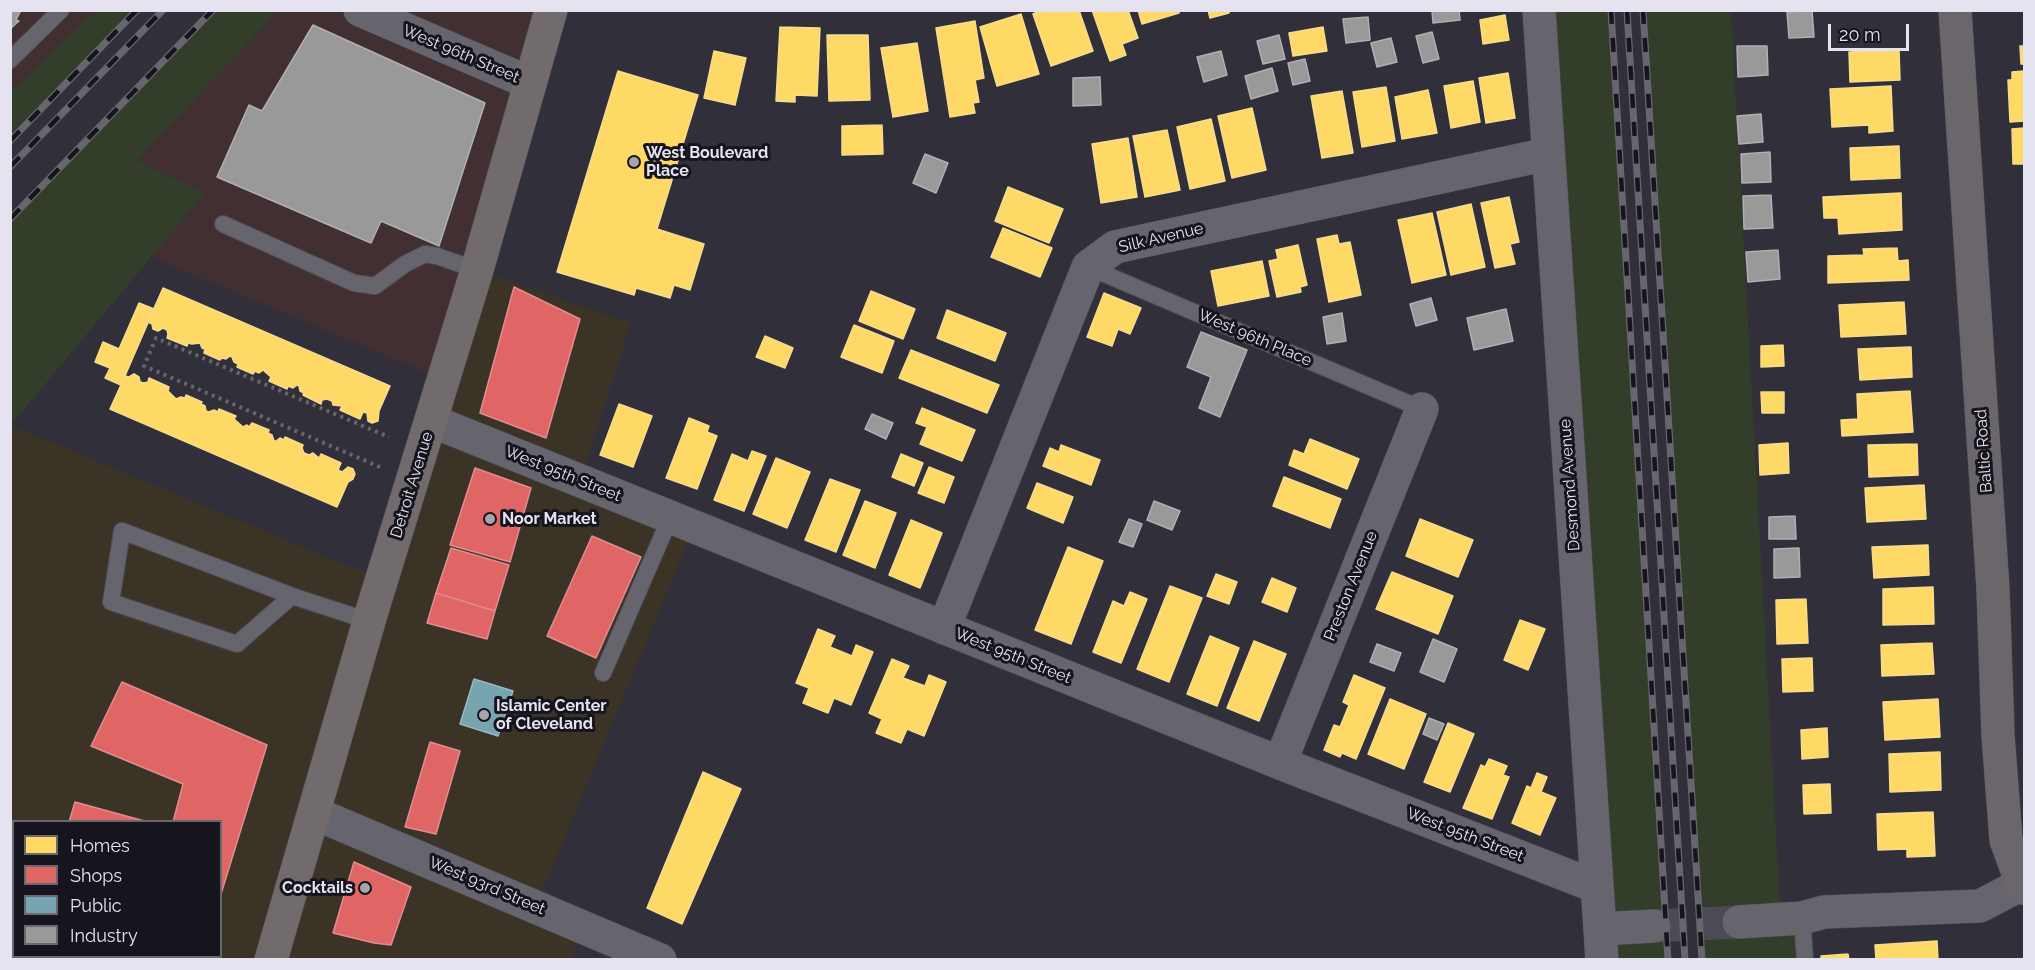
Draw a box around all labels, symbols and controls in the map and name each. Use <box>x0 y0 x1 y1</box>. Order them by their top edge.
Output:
scale bar <box>1831 12 1912 50</box>
street label: West 96th Street <box>400 21 522 87</box>
text: 20 m <box>1839 24 1881 45</box>
place label: West Boulevard Place <box>646 143 768 181</box>
marker: West Boulevard Place <box>627 155 641 169</box>
street label: Silk Avenue <box>1117 219 1205 257</box>
street label: West 96th Place <box>1195 305 1315 371</box>
street label: Baltic Road <box>1971 409 1997 493</box>
street label: Desmond Avenue <box>1556 418 1584 552</box>
street label: Detroit Avenue <box>387 430 437 540</box>
street label: West 95th Street <box>502 442 624 506</box>
place label: Noor Market <box>502 509 597 529</box>
marker: Noor Market <box>483 512 497 526</box>
street label: Preston Avenue <box>1320 528 1382 644</box>
street label: West 95th Street <box>952 624 1074 688</box>
place label: Islamic Center of Cleveland <box>496 696 606 734</box>
marker: Islamic Center of Cleveland <box>477 708 491 722</box>
street label: West 95th Street <box>1404 804 1526 866</box>
legend <box>12 820 222 958</box>
text: Homes <box>70 835 130 856</box>
street label: West 93rd Street <box>426 853 548 919</box>
text: Shops <box>70 865 122 886</box>
place label: Cocktails <box>282 878 353 898</box>
marker: Cocktails <box>358 881 372 895</box>
text: Public <box>70 895 122 916</box>
text: Industry <box>70 925 138 946</box>

